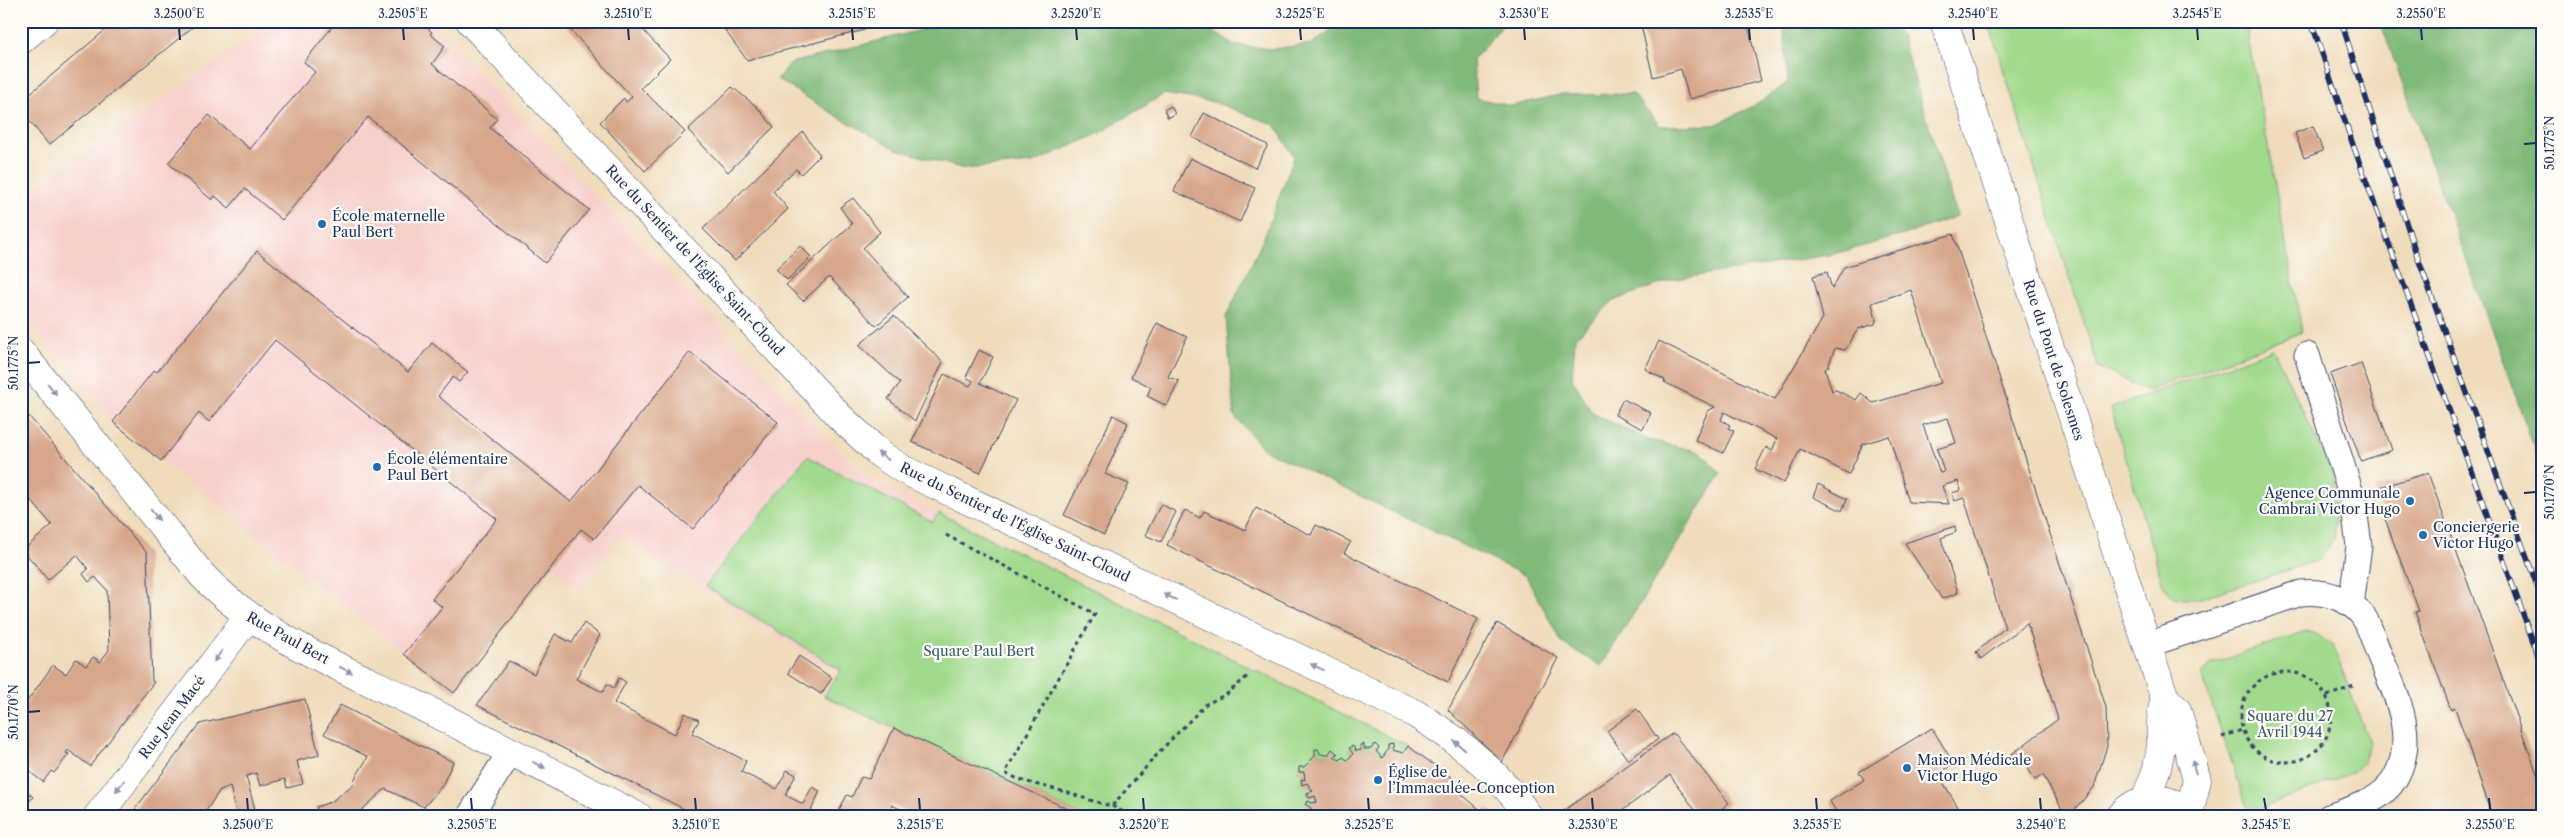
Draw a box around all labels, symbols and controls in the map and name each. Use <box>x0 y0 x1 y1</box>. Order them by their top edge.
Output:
text: 3.2500°E <box>154 6 204 21</box>
text: 3.2505°E <box>378 6 428 21</box>
text: 3.2510°E <box>604 6 652 21</box>
text: 3.2515°E <box>828 6 876 21</box>
text: 3.2520°E <box>1051 6 1101 21</box>
text: 3.2525°E <box>1276 6 1324 21</box>
text: 3.2530°E <box>1499 6 1549 21</box>
text: 3.2535°E <box>1725 6 1773 21</box>
text: 3.2540°E <box>1948 6 1998 21</box>
text: 3.2545°E <box>2173 6 2221 21</box>
text: 3.2550°E <box>2396 6 2446 21</box>
text: 50.1775°N <box>2542 116 2557 170</box>
street label: Rue du Sentier de l'Église Saint-Cloud <box>602 161 788 359</box>
place label: École maternelle Paul Bert <box>332 207 445 241</box>
marker: École maternelle Paul Bert <box>316 218 328 230</box>
street label: Rue du Pont de Solesmes <box>2019 277 2089 443</box>
text: 50.1775°N <box>6 336 21 390</box>
one-way arrow <box>47 383 58 396</box>
place label: École élémentaire Paul Bert <box>387 450 508 484</box>
one-way arrow <box>876 451 890 461</box>
street label: Rue du Sentier de l'Église Saint-Cloud <box>897 458 1133 586</box>
marker: École élémentaire Paul Bert <box>371 461 383 473</box>
text: 50.1770°N <box>2542 464 2557 520</box>
place label: Agence Communale Cambrai Victor Hugo <box>2259 484 2400 518</box>
marker: Agence Communale Cambrai Victor Hugo <box>2404 495 2416 507</box>
one-way arrow <box>149 508 160 521</box>
place label: Conciergerie Victor Hugo <box>2432 518 2520 552</box>
marker: Conciergerie Victor Hugo <box>2417 529 2429 541</box>
one-way arrow <box>1163 593 1177 601</box>
street label: Rue Paul Bert <box>243 608 333 668</box>
park label: Square Paul Bert <box>923 642 1035 660</box>
one-way arrow <box>213 649 224 662</box>
one-way arrow <box>1310 662 1324 670</box>
one-way arrow <box>339 666 353 674</box>
street label: Rue Jean Macé <box>135 672 209 762</box>
text: 50.1770°N <box>6 684 21 740</box>
park label: Square du 27 Avril 1944 <box>2247 707 2333 741</box>
one-way arrow <box>1453 739 1465 751</box>
place label: Maison Médicale Victor Hugo <box>1916 751 2031 785</box>
one-way arrow <box>2189 759 2197 774</box>
one-way arrow <box>531 761 546 769</box>
marker: Maison Médicale Victor Hugo <box>1901 762 1913 774</box>
place label: Église de l’Immaculée-Conception <box>1388 763 1555 797</box>
marker: Église de l’Immaculée-Conception <box>1372 774 1384 786</box>
one-way arrow <box>115 779 126 792</box>
text: 3.2500°E <box>223 817 273 832</box>
text: 3.2505°E <box>447 817 497 832</box>
text: 3.2510°E <box>672 817 720 832</box>
text: 3.2515°E <box>896 817 944 832</box>
text: 3.2520°E <box>1119 817 1169 832</box>
text: 3.2525°E <box>1345 817 1393 832</box>
text: 3.2530°E <box>1568 817 1618 832</box>
text: 3.2535°E <box>1793 817 1841 832</box>
text: 3.2540°E <box>2016 817 2066 832</box>
text: 3.2545°E <box>2242 817 2290 832</box>
text: 3.2550°E <box>2465 817 2515 832</box>

